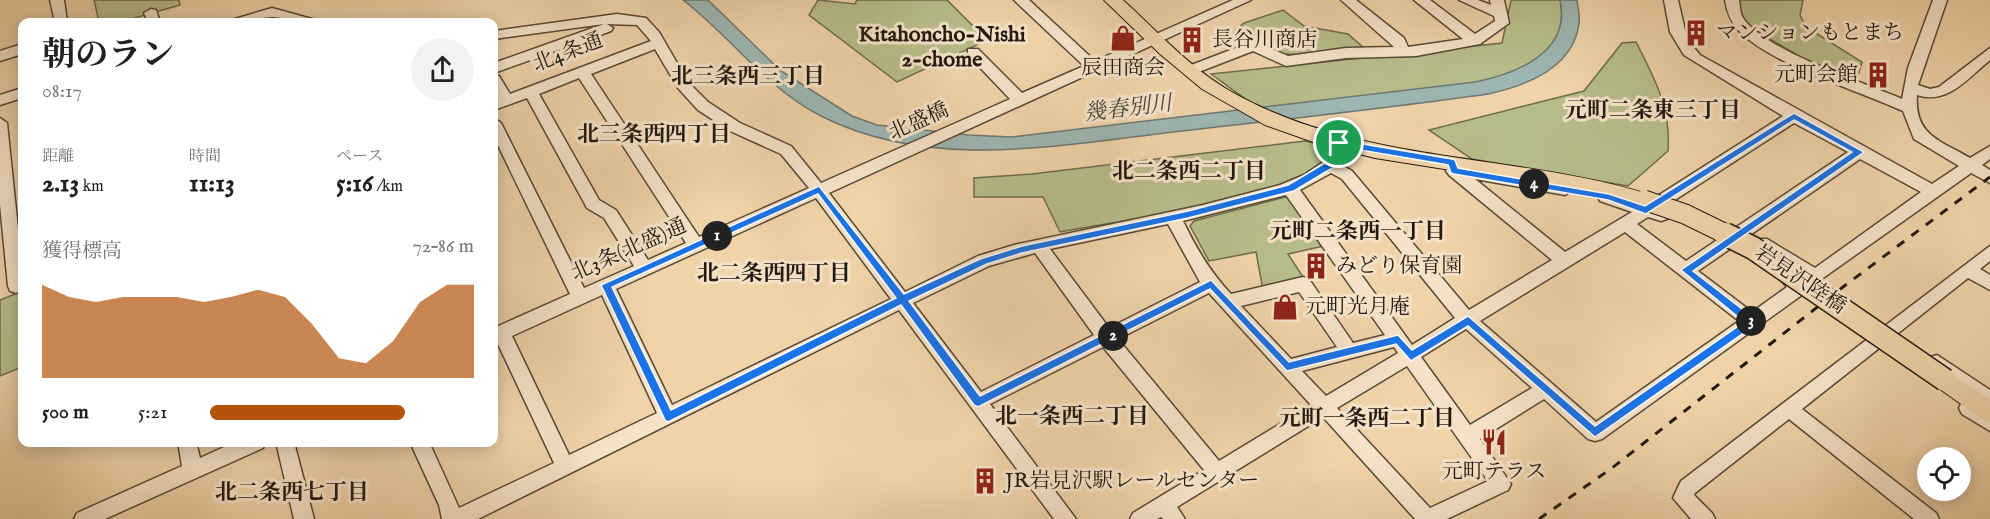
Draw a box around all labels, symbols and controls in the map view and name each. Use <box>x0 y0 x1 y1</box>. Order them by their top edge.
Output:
building icon: マンションもとまち <box>1681 18 1711 48</box>
place label: マンションもとまち <box>1716 20 1904 47</box>
district label: Kitahoncho-Nishi 2-chome <box>858 21 1026 74</box>
shop icon: 辰田商会 <box>1108 23 1138 53</box>
building icon: 長谷川商店 <box>1177 25 1207 55</box>
street label: 北4条通 <box>529 27 607 79</box>
place label: 長谷川商店 <box>1212 27 1317 54</box>
text: 朝のラン <box>42 35 174 77</box>
button: share <box>411 38 474 101</box>
place label: 辰田商会 <box>1081 55 1165 82</box>
building icon: 元町会館 <box>1863 60 1893 90</box>
place label: 元町会館 <box>1774 62 1858 89</box>
district label: 北三条西三丁目 <box>671 63 825 91</box>
text: 08:17 <box>42 79 82 104</box>
water label: 幾春別川 <box>1083 89 1175 128</box>
street label: 北盛橋 <box>885 97 953 147</box>
district label: 元町二条東三丁目 <box>1565 97 1741 125</box>
pin <box>1313 117 1364 168</box>
district label: 北三条西四丁目 <box>577 121 731 149</box>
icon: arrive <box>1322 126 1355 159</box>
text: 距離 <box>42 147 74 167</box>
text: 時間 <box>189 147 221 167</box>
text: ペース <box>336 147 383 167</box>
district label: 北二条西二丁目 <box>1112 158 1266 186</box>
text: 2.13 <box>42 167 79 200</box>
text: 11:13 <box>189 167 235 200</box>
text: 5:16 <box>336 167 373 200</box>
pin: 4 <box>1519 169 1549 199</box>
text: 4 <box>1530 174 1538 194</box>
text: km <box>79 177 104 197</box>
text: /km <box>373 177 403 197</box>
street label: 北3条(北盛)通 <box>567 213 691 287</box>
district label: 元町二条西一丁目 <box>1270 218 1446 246</box>
pin: 1 <box>702 221 732 251</box>
text: 1 <box>714 226 720 246</box>
text: 72–86 m <box>412 234 474 259</box>
text: 獲得標高 <box>42 239 122 264</box>
street label: 岩見沢陸橋 <box>1749 239 1851 321</box>
building icon: みどり保育園 <box>1301 251 1331 281</box>
place label: みどり保育園 <box>1336 253 1462 280</box>
district label: 北二条西四丁目 <box>697 260 851 288</box>
shop icon: 元町光月庵 <box>1270 292 1300 322</box>
place label: 元町光月庵 <box>1305 294 1410 321</box>
pin: 3 <box>1736 306 1766 336</box>
text: 3 <box>1748 311 1754 331</box>
pin: 2 <box>1098 321 1128 351</box>
text: 2 <box>1109 326 1117 346</box>
text: 500 m <box>42 400 89 425</box>
text: 5:21 <box>138 400 167 425</box>
district label: 北一条西二丁目 <box>995 403 1149 431</box>
district label: 元町一条西二丁目 <box>1279 405 1455 433</box>
restaurant icon: 元町テラス <box>1479 427 1509 457</box>
map controls <box>1917 447 1971 501</box>
button: locate <box>1917 447 1971 501</box>
place label: 元町テラス <box>1442 459 1546 486</box>
building icon: JR岩見沢駅レールセンター <box>970 466 1000 496</box>
place label: JR岩見沢駅レールセンター <box>1003 468 1259 495</box>
district label: 北二条西七丁目 <box>215 479 369 507</box>

